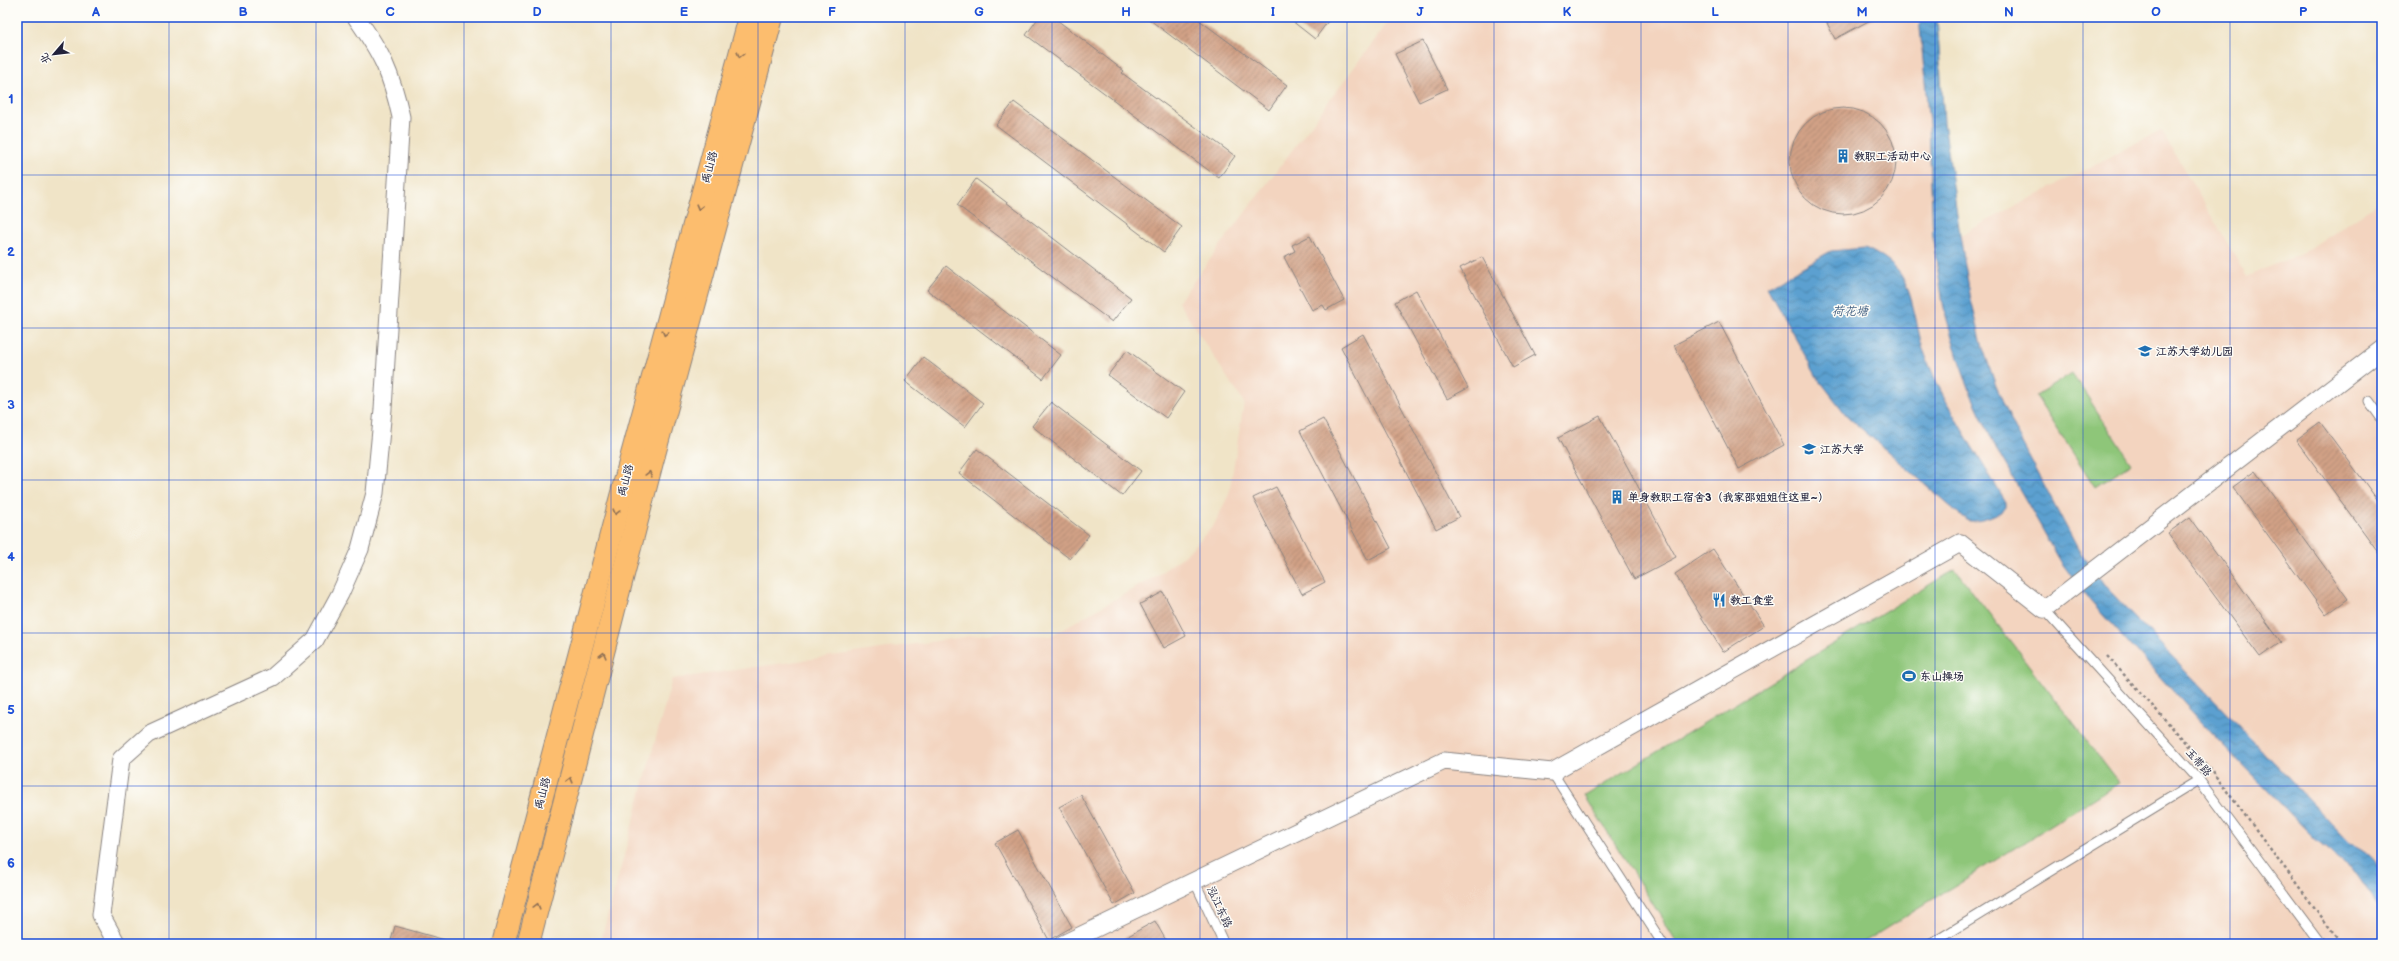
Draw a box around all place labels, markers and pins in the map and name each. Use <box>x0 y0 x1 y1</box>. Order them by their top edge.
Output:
building icon: 教职工活动中心 <box>1835 148 1851 164</box>
place label: 教职工活动中心 <box>1854 150 1931 163</box>
school or university icon: 江苏大学幼儿园 <box>2137 343 2153 359</box>
place label: 江苏大学幼儿园 <box>2156 345 2233 358</box>
school or university icon: 江苏大学 <box>1801 441 1817 457</box>
place label: 江苏大学 <box>1820 443 1864 456</box>
building icon: 单身教职工宿舍3（我家邵姐姐住这里~） <box>1609 489 1625 505</box>
place label: 单身教职工宿舍3（我家邵姐姐住这里~） <box>1628 491 1829 504</box>
restaurant icon: 教工食堂 <box>1711 592 1727 608</box>
place label: 教工食堂 <box>1730 594 1774 607</box>
sports icon: 东山操场 <box>1901 668 1917 684</box>
place label: 东山操场 <box>1920 670 1964 683</box>

